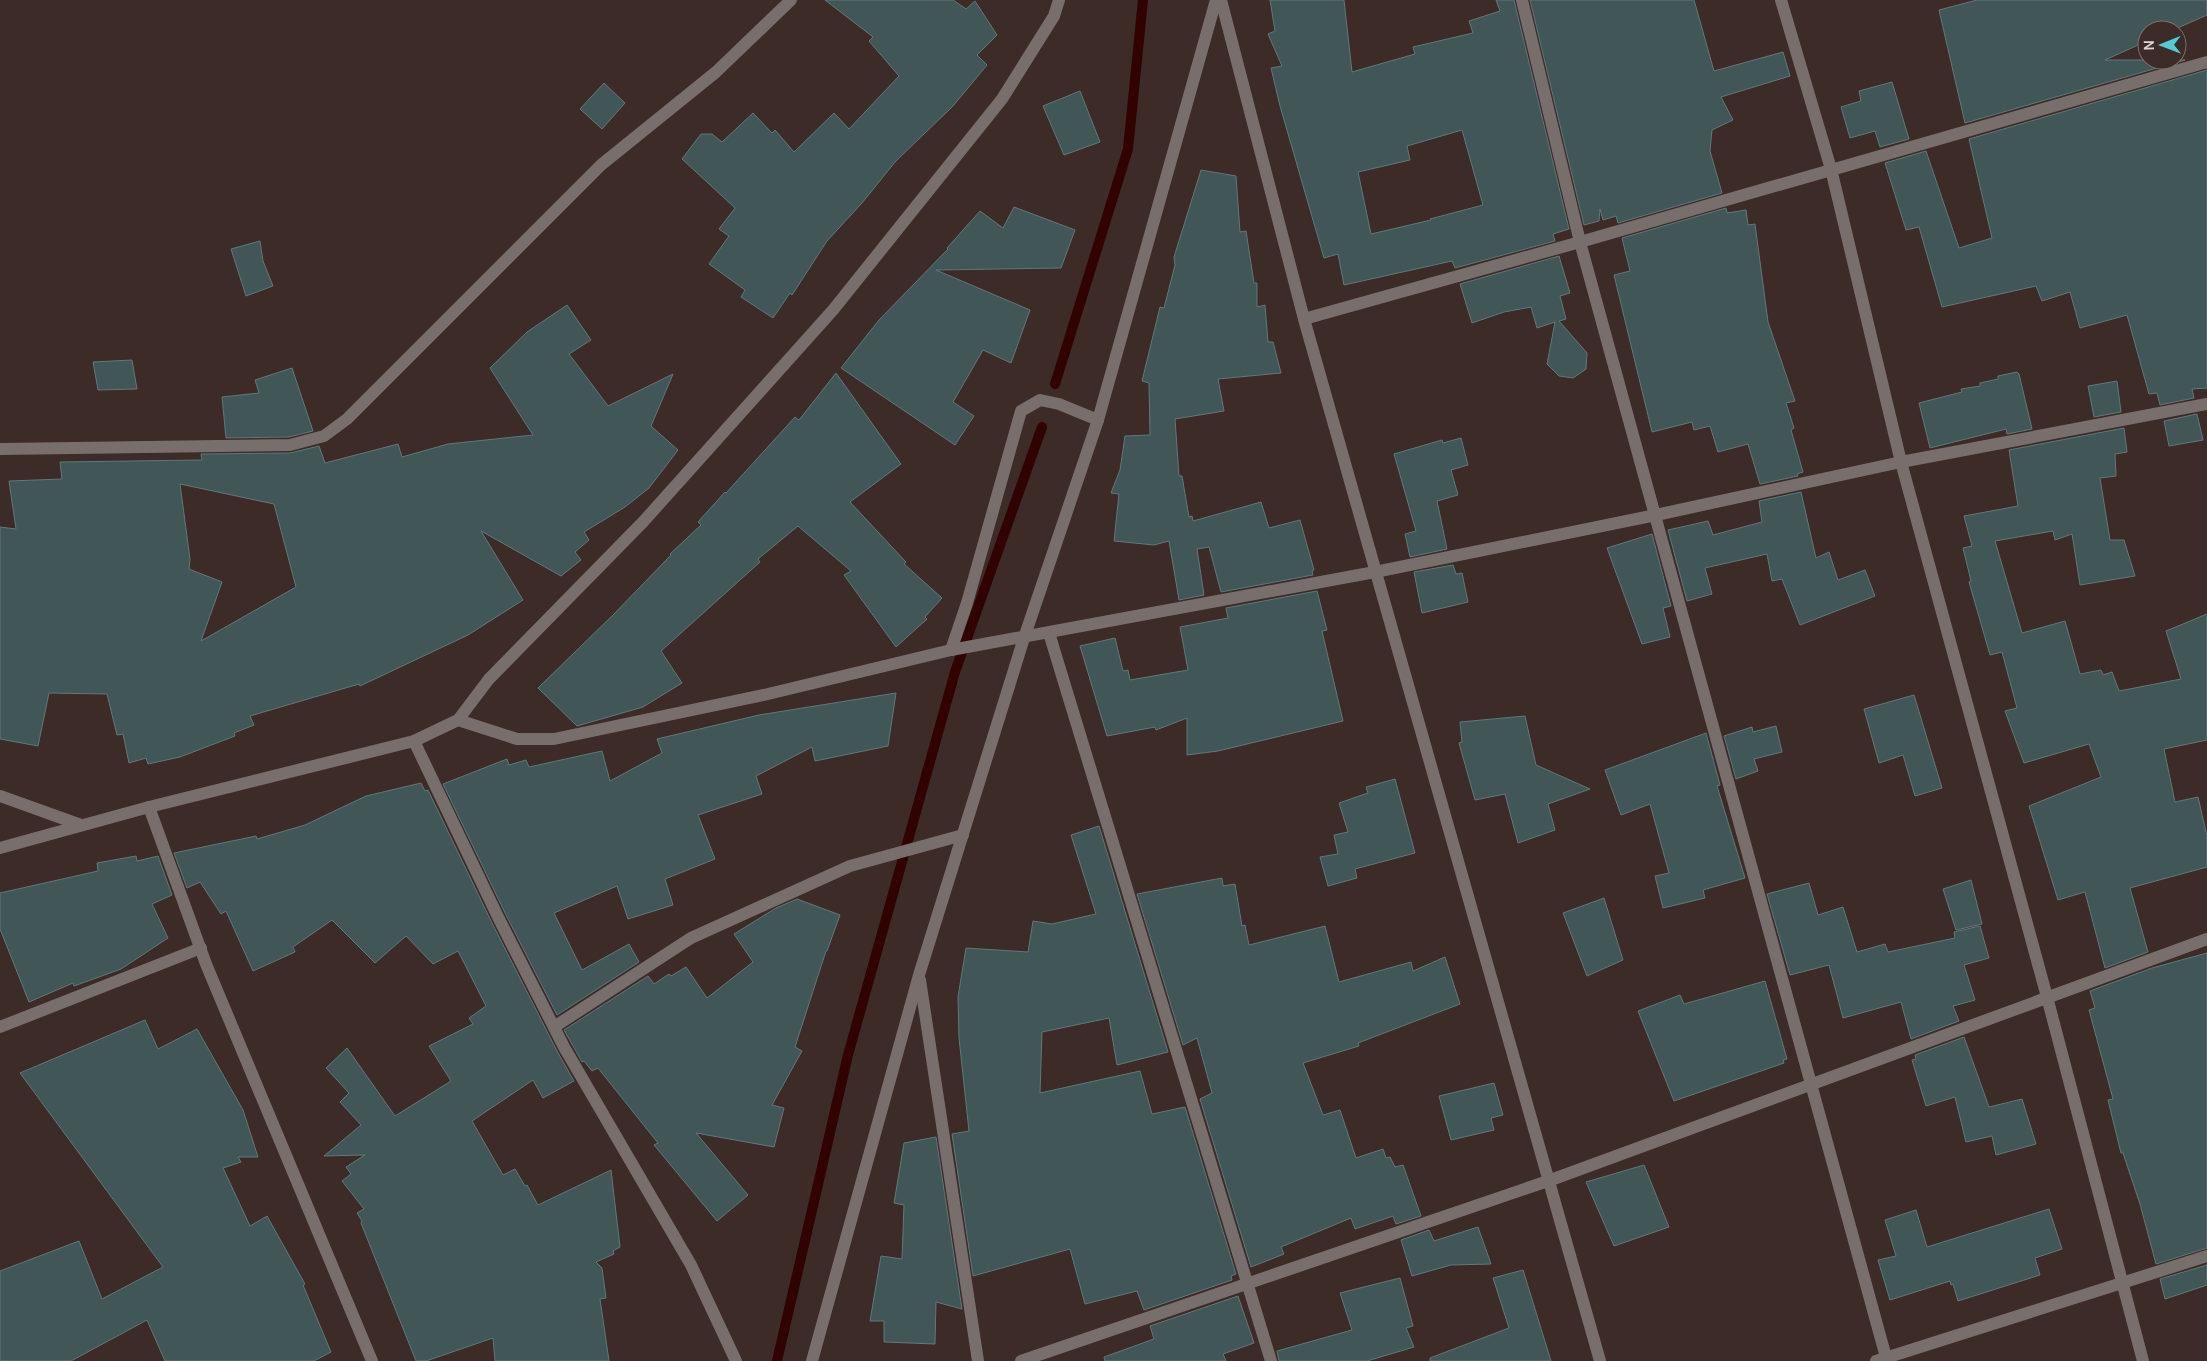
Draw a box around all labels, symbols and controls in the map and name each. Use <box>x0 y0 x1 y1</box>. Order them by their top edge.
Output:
north arrow <box>2137 20 2187 70</box>
text: N <box>2139 40 2158 50</box>

